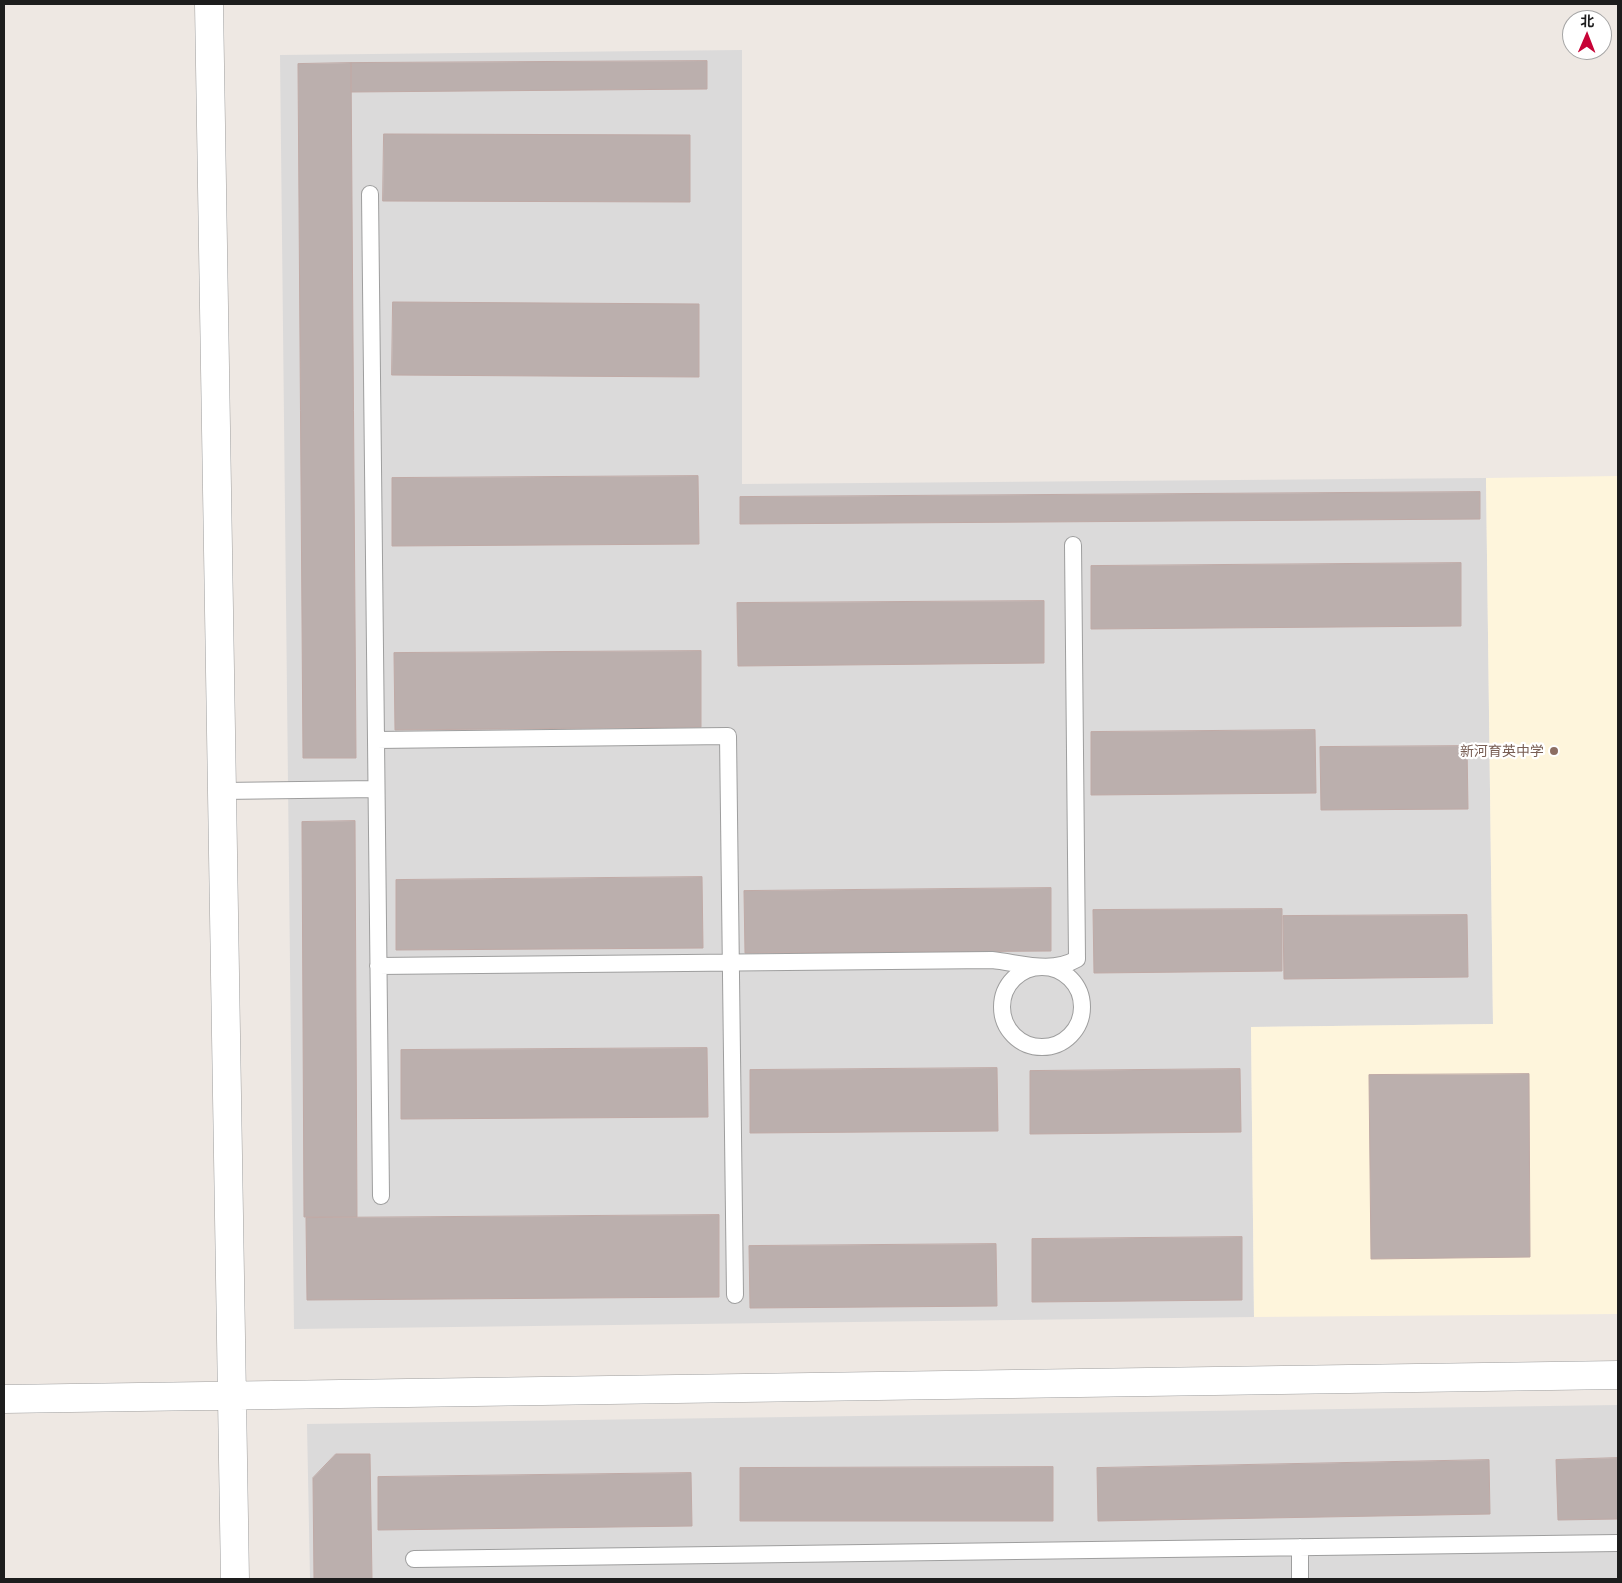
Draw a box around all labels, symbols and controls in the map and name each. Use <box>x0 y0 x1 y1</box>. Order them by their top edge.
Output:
north arrow <box>1562 10 1612 60</box>
text: 北 <box>1580 12 1594 29</box>
place label: 新河育英中学 <box>1460 743 1544 759</box>
marker: 新河育英中学 <box>1548 745 1560 757</box>

